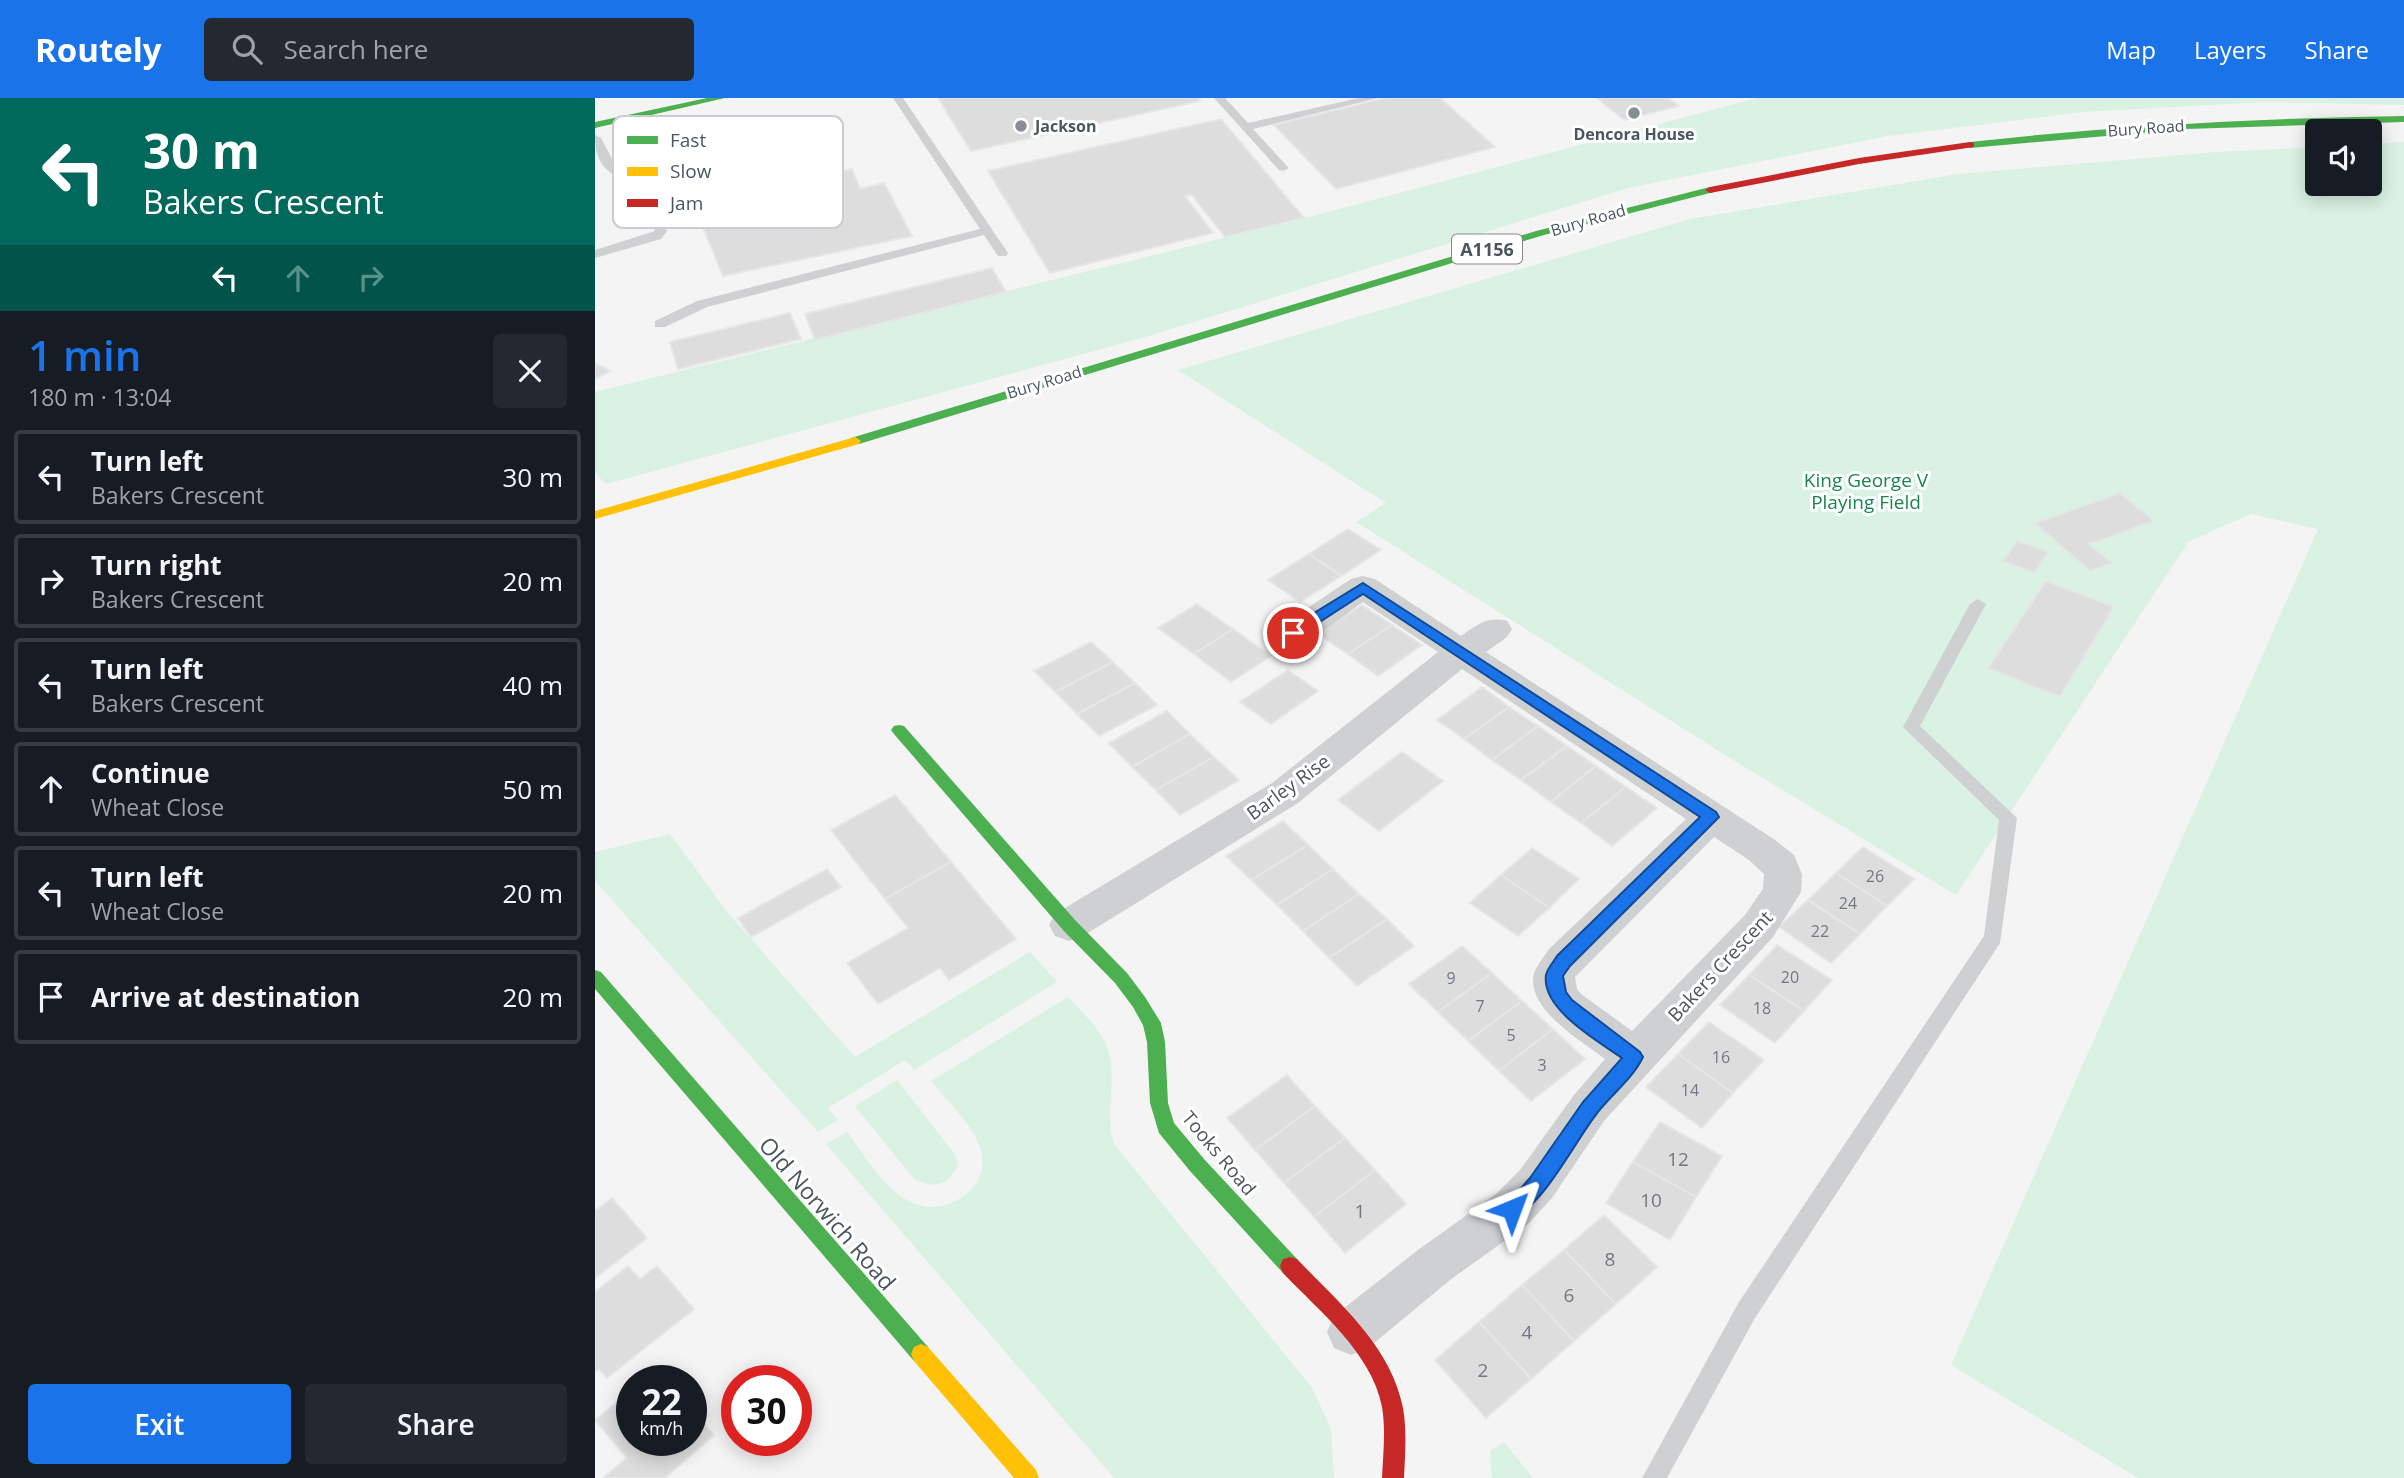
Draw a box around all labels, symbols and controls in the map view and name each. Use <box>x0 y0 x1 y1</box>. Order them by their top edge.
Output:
search box <box>204 18 694 81</box>
text: Routely <box>35 27 162 72</box>
icon: search <box>228 30 266 68</box>
text: Search here <box>284 31 428 67</box>
text: Map <box>2106 33 2156 66</box>
text: Layers <box>2194 33 2267 66</box>
text: Share <box>2305 33 2369 66</box>
marker: Dencora House <box>1626 105 1642 121</box>
street label: Bury Road <box>2107 114 2185 142</box>
place label: Jackson <box>1033 115 1096 137</box>
legend <box>613 116 843 228</box>
text: 30 m <box>143 117 260 183</box>
marker: Jackson <box>1013 118 1029 134</box>
map controls <box>2305 119 2382 196</box>
button: sound <box>2305 119 2382 196</box>
place label: Dencora House <box>1573 123 1695 145</box>
icon: left <box>28 126 119 217</box>
text: Fast <box>670 127 706 153</box>
text: Slow <box>670 158 712 184</box>
text: Bakers Crescent <box>143 180 384 223</box>
text: Jam <box>668 190 703 216</box>
street label: Bury Road <box>1548 199 1628 241</box>
road number: A1156 <box>1452 234 1522 264</box>
icon: left <box>206 259 244 297</box>
icon: ahead <box>279 259 317 297</box>
icon: right <box>352 259 390 297</box>
text: 1 min <box>28 326 141 383</box>
button: close <box>493 334 567 408</box>
street label: Bury Road <box>1004 360 1084 404</box>
text: 180 m · 13:04 <box>28 381 171 413</box>
text: Turn left <box>91 443 203 479</box>
icon: left <box>32 458 70 496</box>
text: 30 m <box>502 459 563 495</box>
park label: King George V Playing Field <box>1804 467 1929 515</box>
text: Bakers Crescent <box>91 479 264 511</box>
text: Turn right <box>91 547 222 583</box>
icon: right <box>32 562 70 600</box>
text: 20 m <box>502 563 563 599</box>
text: Bakers Crescent <box>91 583 264 615</box>
pin <box>1263 603 1323 663</box>
icon: arrive <box>1274 614 1312 652</box>
text: Turn left <box>91 651 203 687</box>
icon: left <box>32 666 70 704</box>
text: 40 m <box>502 667 563 703</box>
text: Bakers Crescent <box>91 687 264 719</box>
street label: Barley Rise <box>1241 748 1335 826</box>
text: Continue <box>91 755 210 791</box>
icon: ahead <box>32 770 70 808</box>
text: 50 m <box>502 771 563 807</box>
text: Wheat Close <box>91 791 224 823</box>
text: Turn left <box>91 859 203 895</box>
house number: 26 <box>1866 865 1884 887</box>
icon: left <box>32 874 70 912</box>
text: 20 m <box>502 875 563 911</box>
house number: 24 <box>1839 892 1857 914</box>
text: Wheat Close <box>91 895 224 927</box>
street label: Bakers Crescent <box>1662 905 1778 1027</box>
house number: 22 <box>1811 920 1829 942</box>
house number: 20 <box>1781 966 1799 988</box>
house number: 9 <box>1446 967 1456 989</box>
icon: arrive <box>32 978 70 1016</box>
text: Arrive at destination <box>91 979 360 1015</box>
text: 20 m <box>502 979 563 1015</box>
house number: 7 <box>1475 995 1485 1017</box>
house number: 18 <box>1753 997 1771 1019</box>
house number: 5 <box>1506 1024 1516 1046</box>
house number: 16 <box>1712 1046 1730 1068</box>
house number: 3 <box>1537 1054 1547 1076</box>
house number: 14 <box>1681 1079 1699 1101</box>
street label: Tooks Road <box>1176 1105 1262 1201</box>
street label: Old Norwich Road <box>752 1129 904 1297</box>
house number: 12 <box>1667 1146 1689 1172</box>
position arrow <box>1475 1172 1549 1246</box>
house number: 10 <box>1640 1187 1662 1213</box>
house number: 1 <box>1355 1198 1365 1224</box>
house number: 8 <box>1605 1246 1615 1272</box>
house number: 6 <box>1564 1282 1574 1308</box>
house number: 4 <box>1522 1319 1533 1345</box>
house number: 2 <box>1478 1357 1488 1383</box>
speed limit sign: 30 <box>721 1365 812 1456</box>
text: 22 <box>641 1378 682 1425</box>
button: Exit <box>28 1384 291 1464</box>
button: Share <box>305 1384 567 1464</box>
text: km/h <box>640 1416 683 1440</box>

